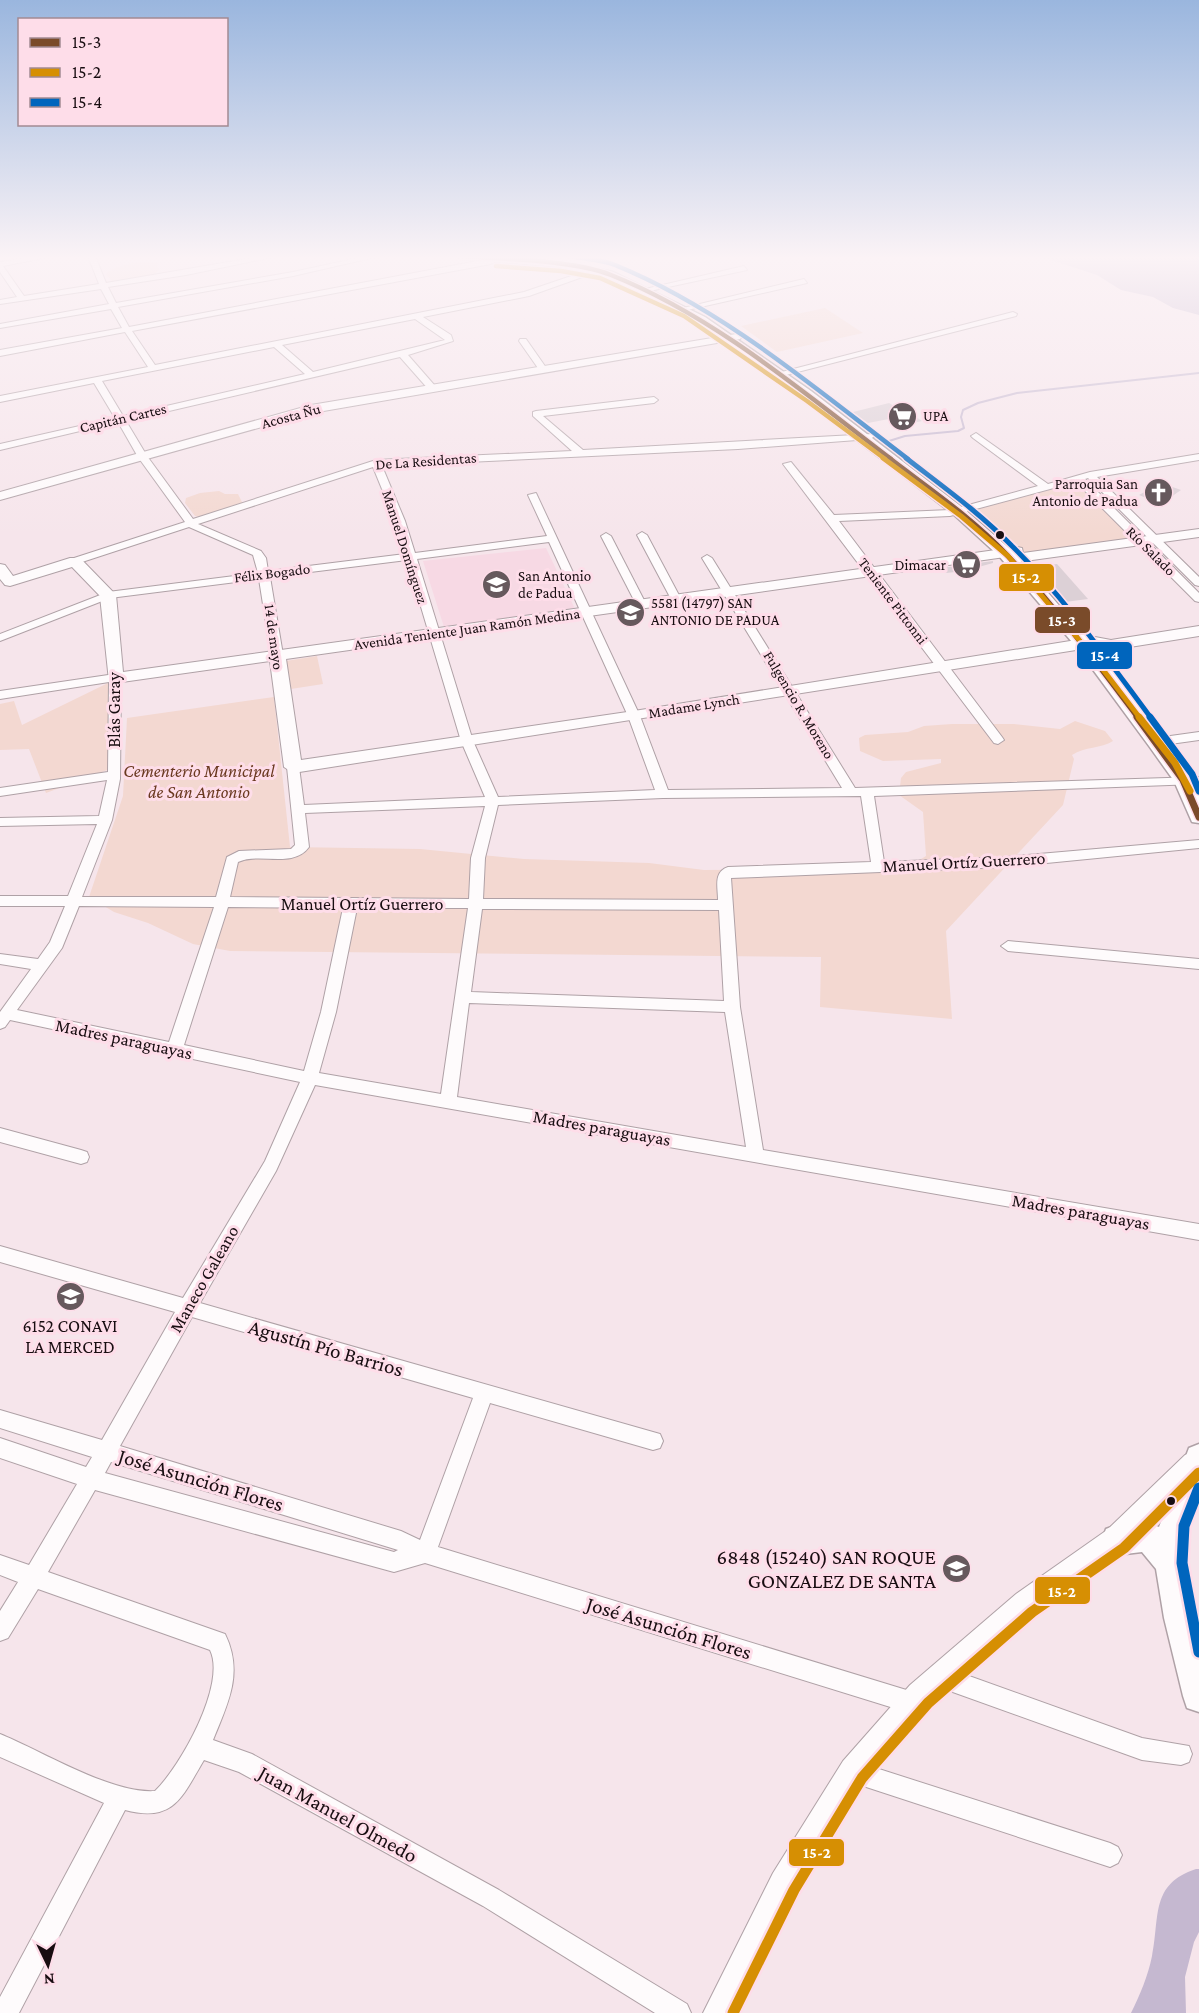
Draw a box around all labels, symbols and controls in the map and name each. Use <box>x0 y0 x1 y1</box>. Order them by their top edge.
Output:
legend <box>18 18 228 126</box>
text: 15-3 <box>72 32 101 52</box>
text: 15-2 <box>72 62 101 82</box>
text: 15-4 <box>72 92 102 112</box>
street label: Capitán Cartes <box>78 400 168 437</box>
street label: Acosta Ñu <box>260 400 322 432</box>
supermarket icon: UPA <box>886 400 918 432</box>
place label: UPA <box>923 408 949 424</box>
street label: De La Residentas <box>375 449 477 473</box>
place label: Parroquia San Antonio de Padua <box>1033 476 1138 509</box>
church icon: Parroquia San Antonio de Padua <box>1143 477 1175 509</box>
street label: Manuel Domínguez <box>378 488 431 606</box>
street label: Río Salado <box>1123 523 1179 579</box>
unlabelled marker <box>994 529 1006 541</box>
supermarket icon: Dimacar <box>951 549 983 581</box>
street label: Teniente Pittonni <box>855 555 931 647</box>
place label: Dimacar <box>895 557 947 573</box>
street label: Félix Bogado <box>233 560 311 587</box>
line badge: 15-2 <box>998 563 1055 592</box>
place label: San Antonio de Padua <box>518 568 591 601</box>
school or university icon: San Antonio de Padua <box>481 569 513 601</box>
text: 15-2 <box>1012 569 1040 586</box>
place label: 5581 (14797) SAN ANTONIO DE PADUA <box>651 595 780 628</box>
school or university icon: 5581 (14797) SAN ANTONIO DE PADUA <box>614 596 646 628</box>
street label: 14 de mayo <box>261 603 287 671</box>
street label: Avenida Teniente Juan Ramón Medina <box>353 605 581 654</box>
line badge: 15-3 <box>1034 606 1091 634</box>
text: 15-3 <box>1048 612 1076 629</box>
line badge: 15-4 <box>1076 641 1133 670</box>
text: 15-4 <box>1091 647 1120 664</box>
street label: Fulgencio R. Moreno <box>760 648 837 762</box>
street label: Blás Garay <box>104 671 124 748</box>
street label: Madame Lynch <box>647 691 741 722</box>
park label: Cementerio Municipal de San Antonio <box>123 761 275 802</box>
street label: Manuel Ortíz Guerrero <box>882 848 1046 876</box>
street label: Manuel Ortíz Guerrero <box>281 894 443 914</box>
street label: Madres paraguayas <box>54 1015 194 1063</box>
street label: Madres paraguayas <box>532 1106 672 1150</box>
street label: Madres paraguayas <box>1011 1190 1151 1234</box>
street label: Maneco Galeano <box>165 1222 243 1336</box>
school or university icon: 6152 CONAVI LA MERCED <box>54 1281 86 1313</box>
street label: Agustín Pío Barrios <box>246 1314 406 1382</box>
place label: 6152 CONAVI LA MERCED <box>22 1316 118 1357</box>
street label: José Asunción Flores <box>114 1443 286 1517</box>
unlabelled marker <box>1165 1495 1177 1507</box>
place label: 6848 (15240) SAN ROQUE GONZALEZ DE SANTA <box>717 1545 936 1593</box>
school or university icon: 6848 (15240) SAN ROQUE GONZALEZ DE SANTA <box>941 1553 973 1585</box>
line badge: 15-2 <box>1034 1576 1091 1605</box>
text: 15-2 <box>1048 1583 1076 1600</box>
street label: José Asunción Flores <box>582 1591 754 1665</box>
street label: Juan Manuel Olmedo <box>253 1759 422 1868</box>
line badge: 15-2 <box>788 1838 845 1867</box>
text: 15-2 <box>803 1844 831 1861</box>
north arrow <box>18 1935 78 1995</box>
text: N <box>43 1971 55 1988</box>

